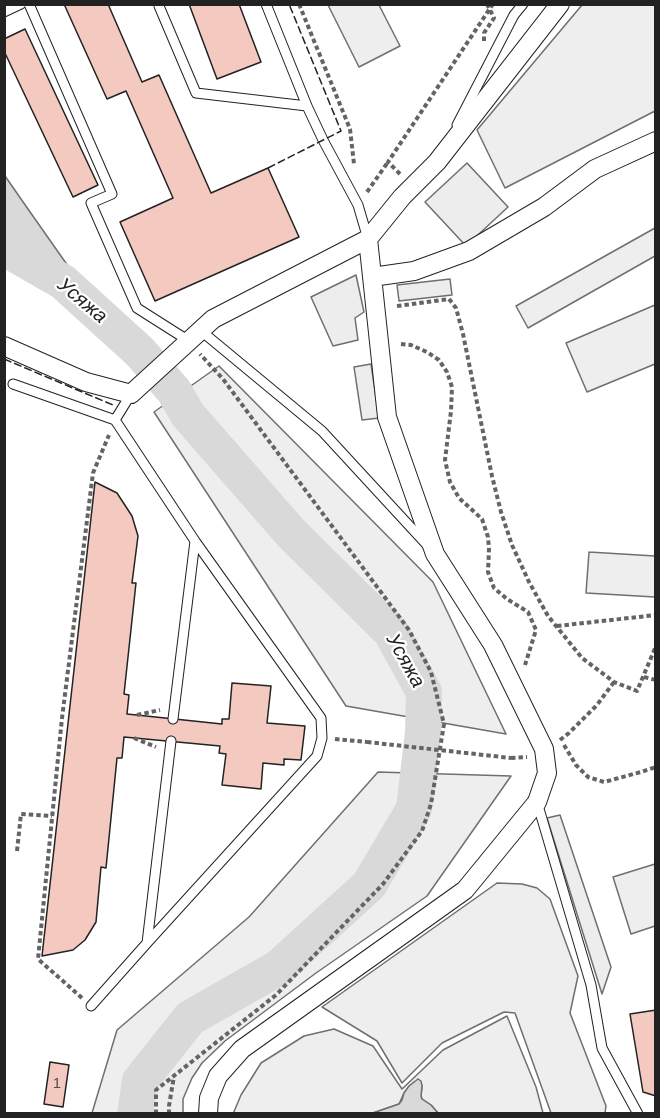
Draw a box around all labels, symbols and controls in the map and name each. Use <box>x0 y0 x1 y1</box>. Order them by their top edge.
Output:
water label: Усяжа <box>52 273 112 329</box>
water label: Усяжа <box>380 630 430 692</box>
house number: 1 <box>53 1075 61 1093</box>

